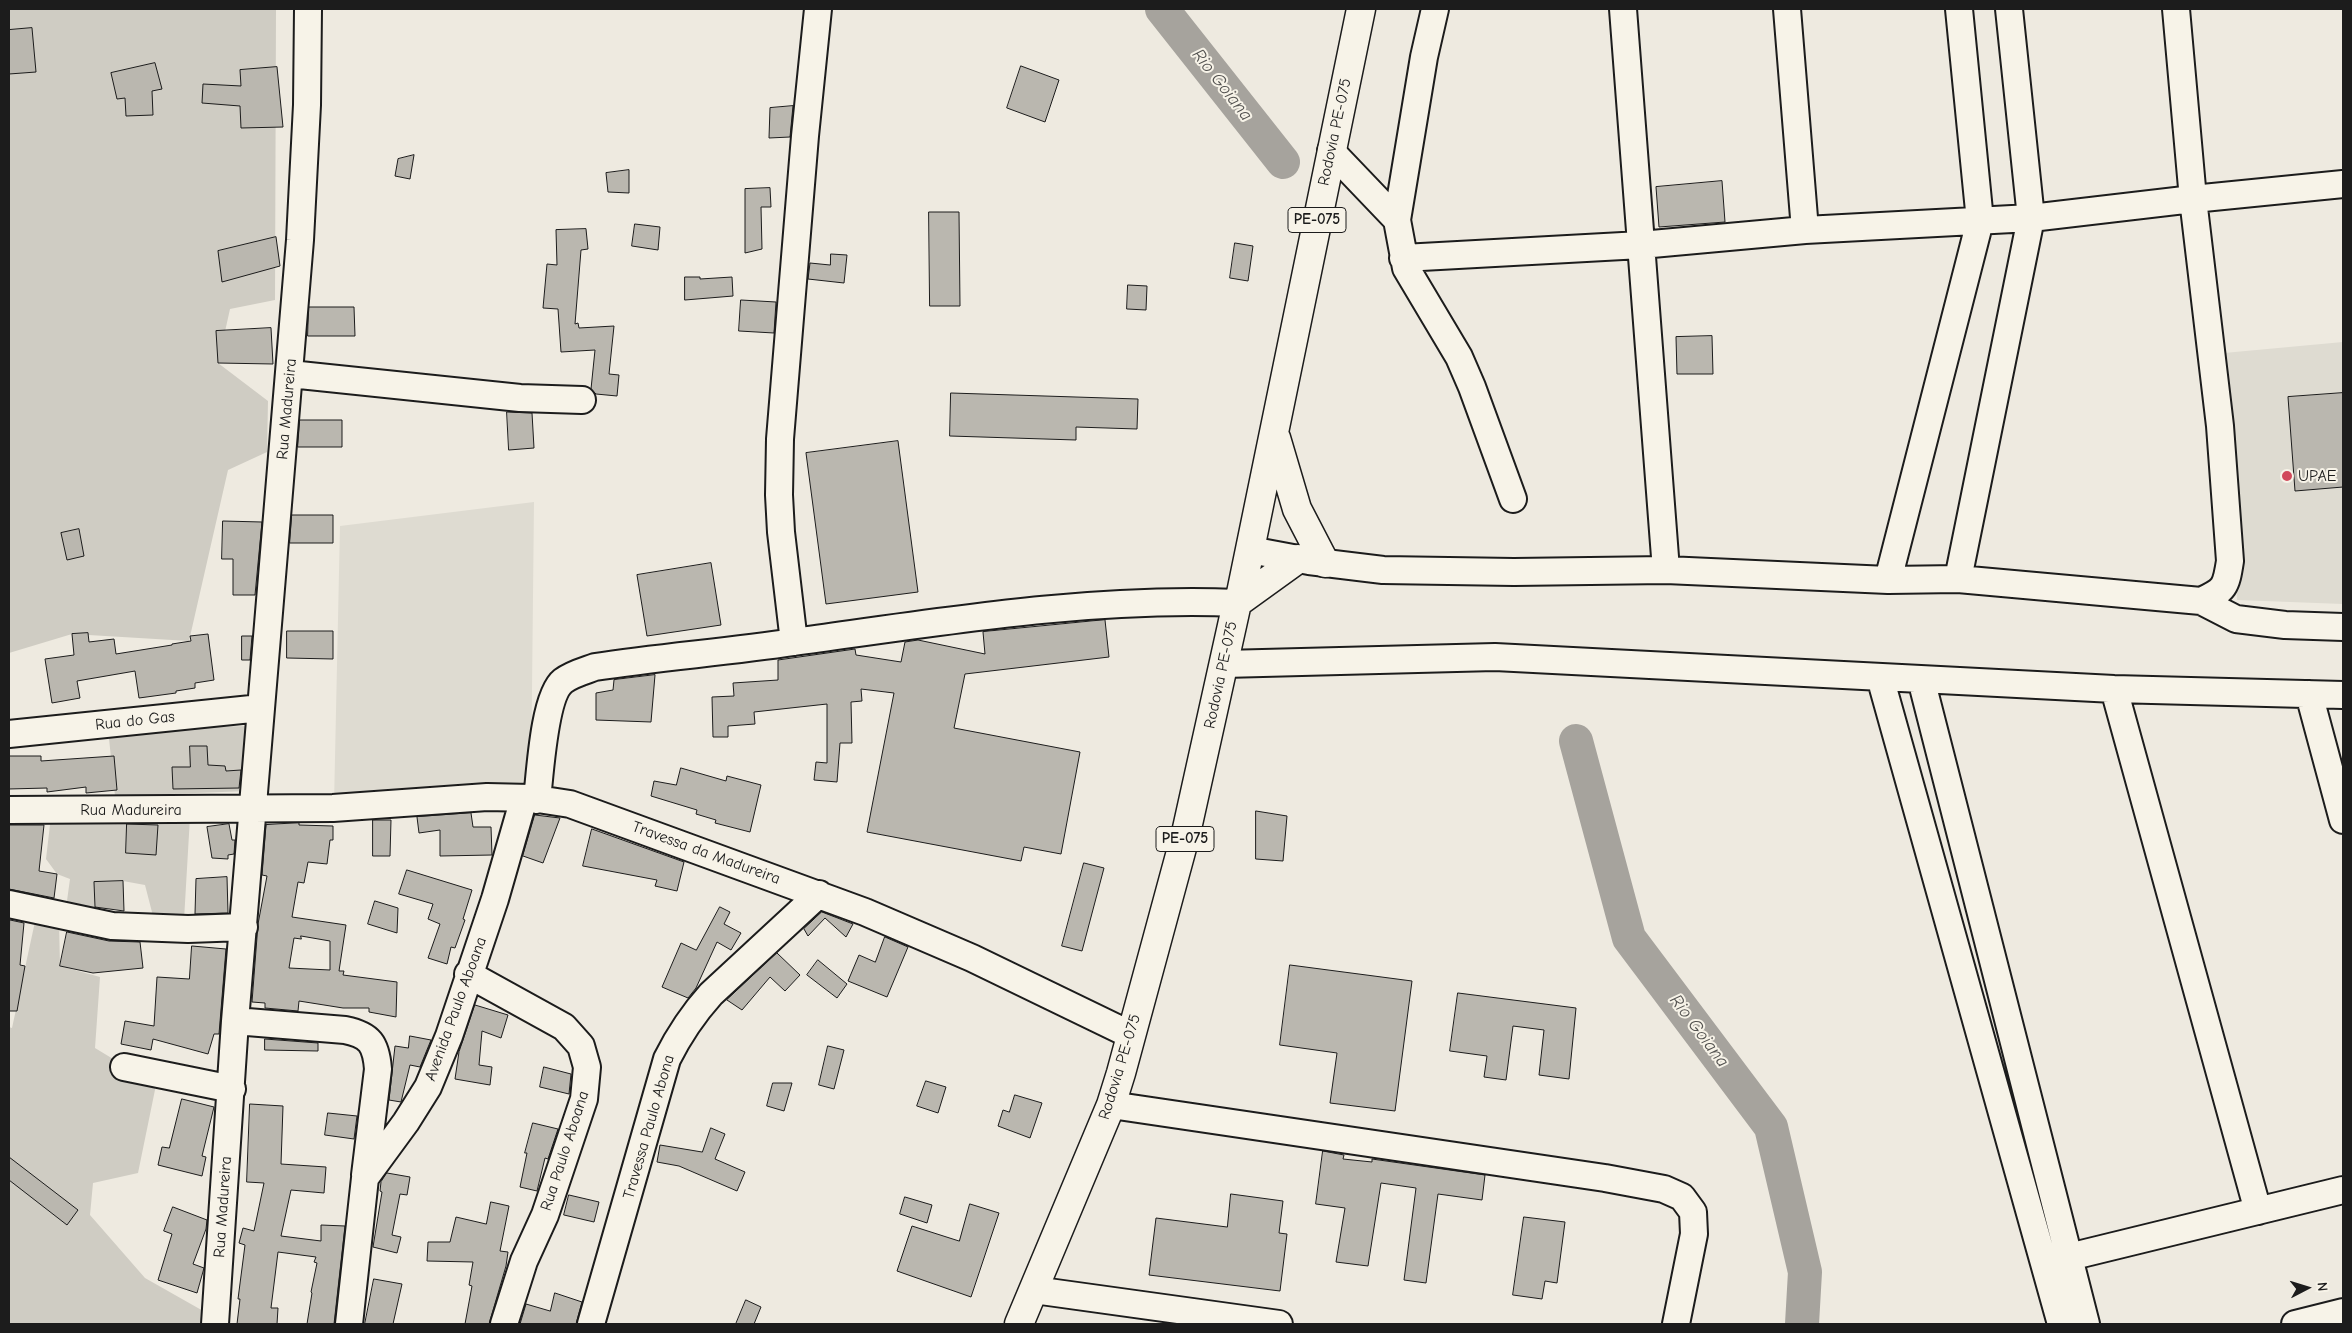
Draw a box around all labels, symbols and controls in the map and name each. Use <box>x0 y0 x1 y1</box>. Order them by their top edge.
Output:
water label: Rio Goiana <box>1187 45 1257 125</box>
street label: Rodovia PE-075 <box>1314 77 1356 187</box>
road number: PE-075 <box>1288 208 1346 232</box>
street label: Rua Madureira <box>273 358 301 460</box>
place label: UPAE <box>2298 466 2336 486</box>
marker: UPAE <box>2280 469 2294 483</box>
street label: Rodovia PE-075 <box>1200 620 1242 730</box>
street label: Rua do Gas <box>94 707 176 735</box>
street label: Rua Madureira <box>80 800 182 820</box>
street label: Travessa da Madureira <box>629 817 783 889</box>
road number: PE-075 <box>1156 826 1214 852</box>
street label: Avenida Paulo Aboana <box>421 934 491 1084</box>
water label: Rio Goiana <box>1665 990 1733 1072</box>
street label: Rodovia PE-075 <box>1095 1012 1145 1122</box>
street label: Travessa Paulo Abona <box>619 1053 679 1201</box>
street label: Rua Paulo Aboana <box>537 1089 593 1213</box>
street label: Rua Madureira <box>210 1156 236 1258</box>
north arrow <box>2282 1263 2332 1313</box>
text: N <box>2314 1281 2331 1292</box>

